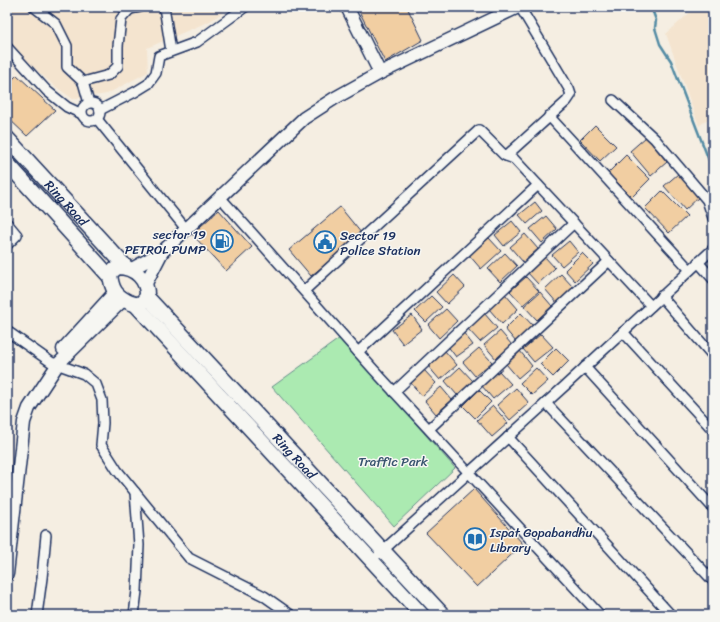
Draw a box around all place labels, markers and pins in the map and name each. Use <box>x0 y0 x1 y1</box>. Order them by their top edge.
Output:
place label: sector 19 PETROL PUMP <box>125 223 206 261</box>
place label: Sector 19 Police Station <box>340 224 421 262</box>
fuel station icon: sector 19 PETROL PUMP <box>209 228 235 254</box>
public building icon: Sector 19 Police Station <box>312 229 338 255</box>
place label: Ispat Gopabandhu Library <box>489 521 592 559</box>
library icon: Ispat Gopabandhu Library <box>462 526 488 552</box>

